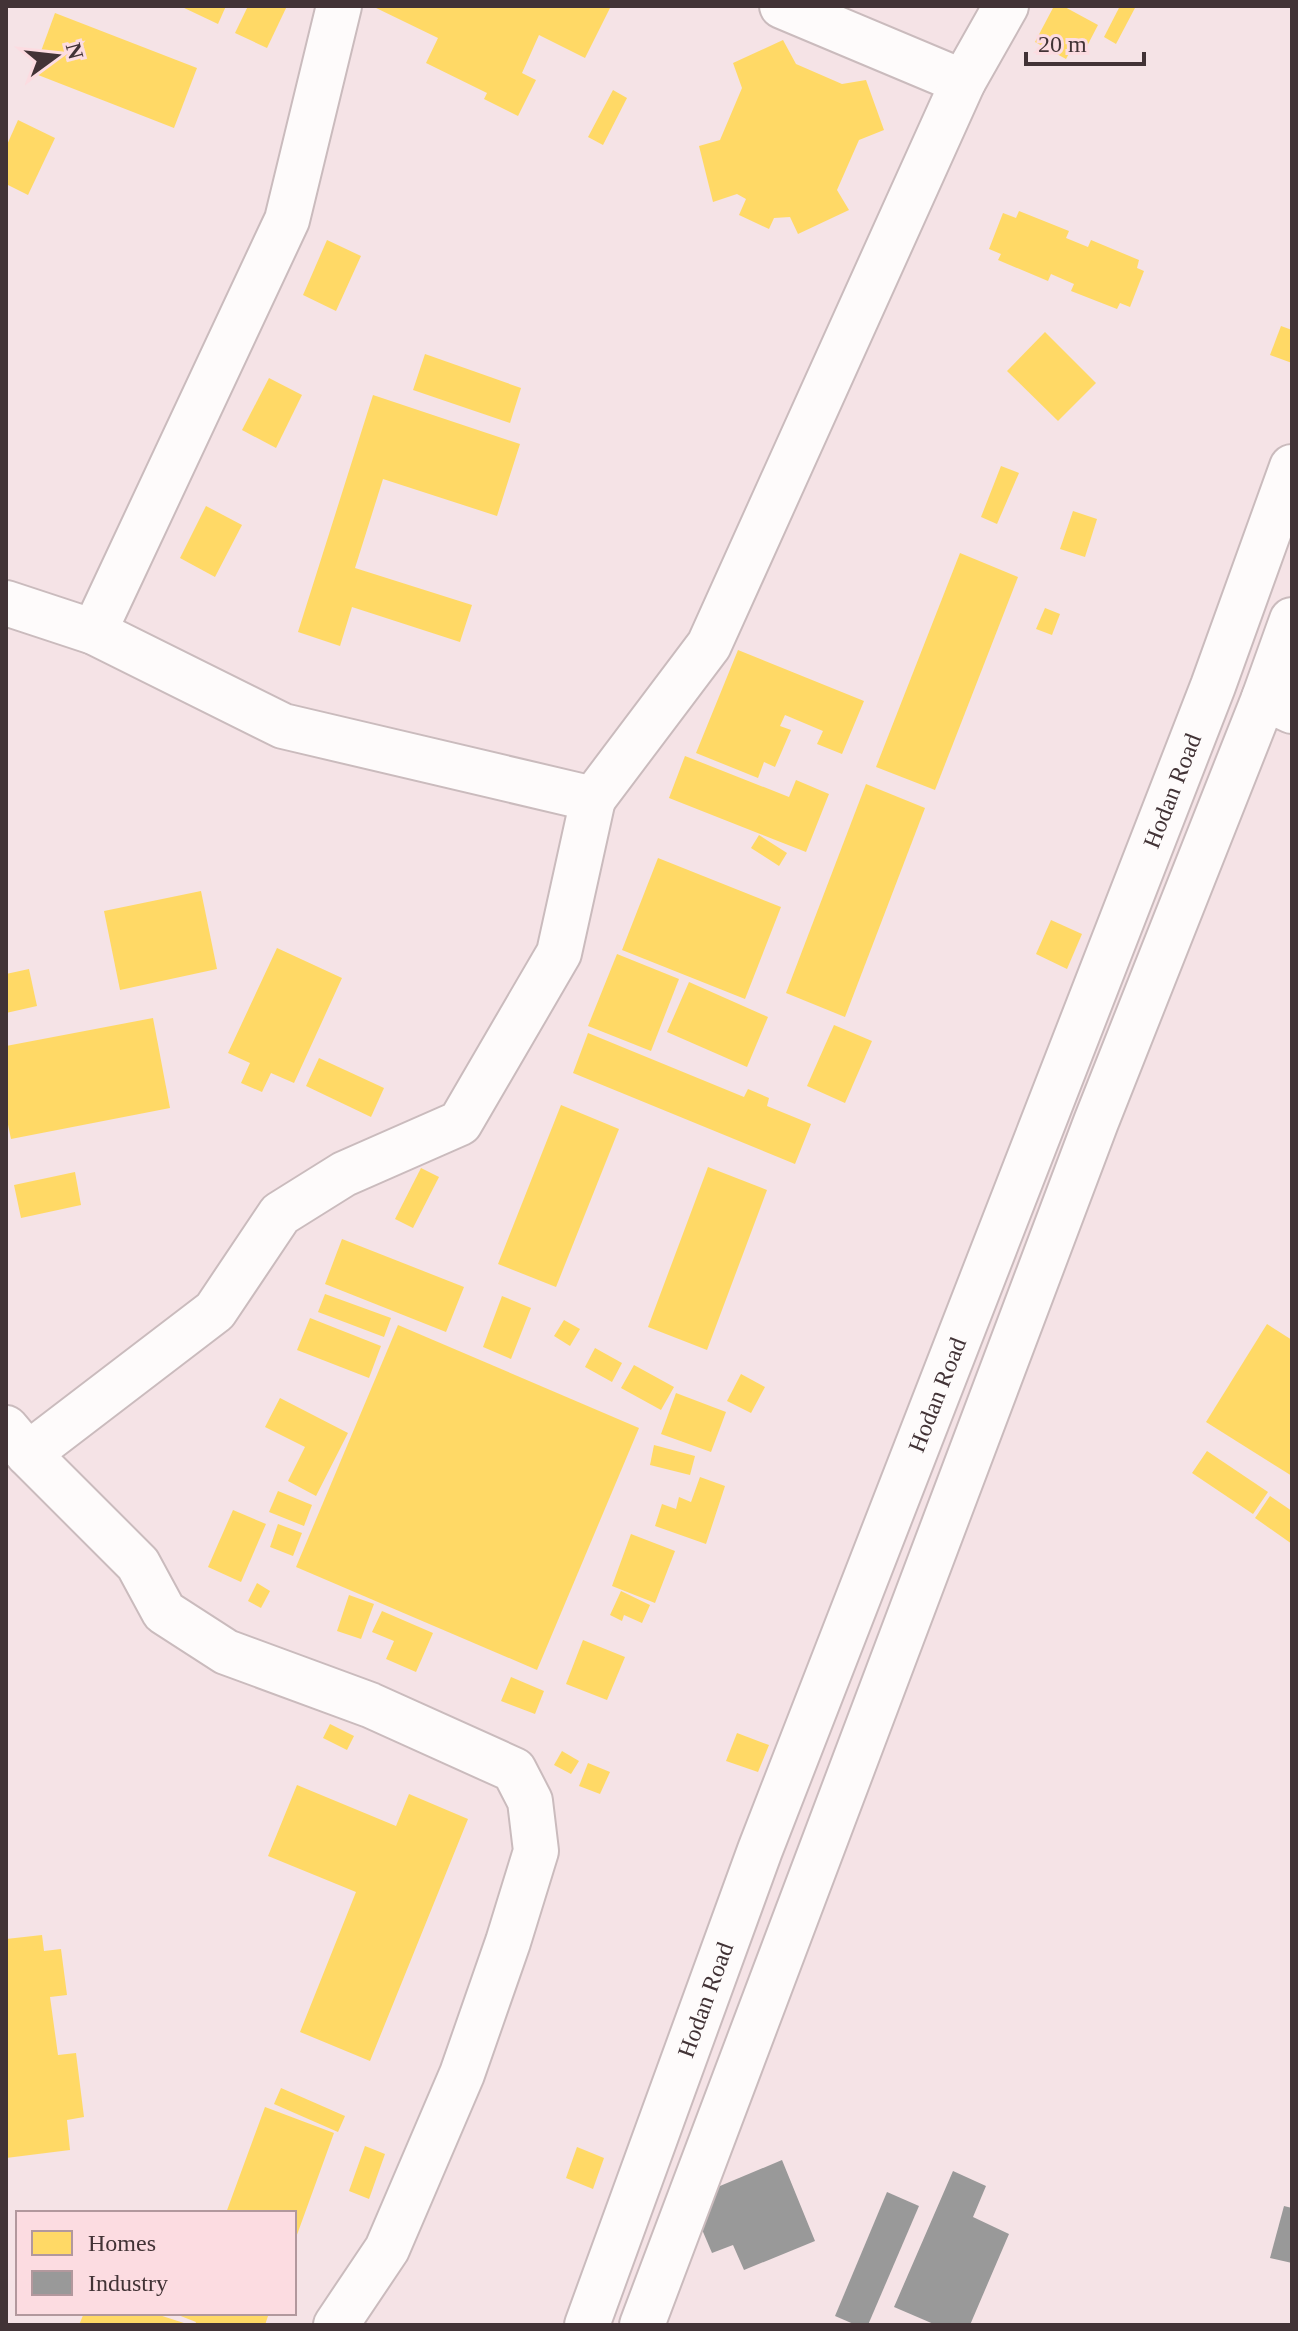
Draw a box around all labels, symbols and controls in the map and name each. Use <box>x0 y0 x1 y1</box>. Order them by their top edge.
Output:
north arrow <box>16 16 96 96</box>
scale bar <box>1026 16 1144 66</box>
text: 20 m <box>1038 31 1087 57</box>
text: N <box>61 40 89 62</box>
street label: Hodan Road <box>1138 730 1206 852</box>
street label: Hodan Road <box>903 1334 971 1456</box>
street label: Hodan Road <box>673 1939 738 2061</box>
legend <box>16 2211 296 2315</box>
text: Homes <box>88 2230 156 2256</box>
text: Industry <box>88 2270 168 2296</box>

